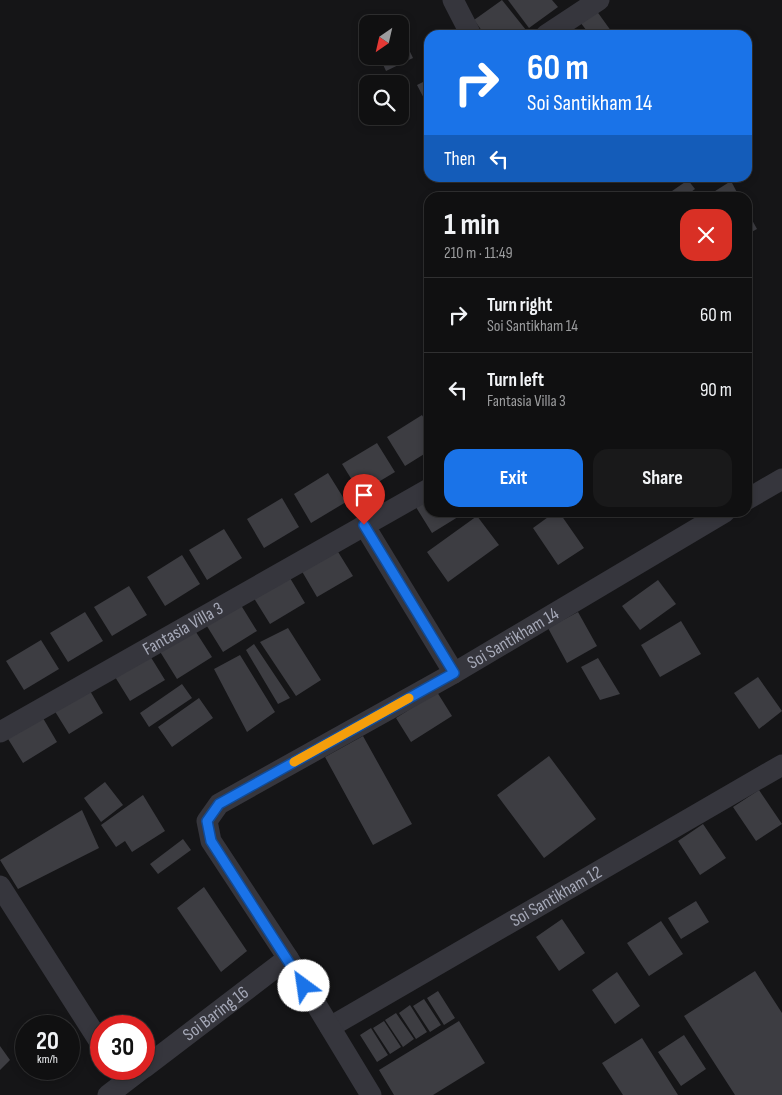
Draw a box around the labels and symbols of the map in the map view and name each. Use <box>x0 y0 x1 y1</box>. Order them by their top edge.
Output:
north arrow <box>359 15 409 65</box>
pin <box>343 474 385 525</box>
street label: Fantasia Villa 3 <box>139 598 227 660</box>
street label: Soi Santikham 14 <box>464 603 563 674</box>
street label: Soi Santikham 12 <box>506 862 606 931</box>
position arrow <box>277 959 329 1011</box>
street label: Soi Baring 16 <box>179 982 253 1045</box>
speed limit sign: 30 <box>90 1015 155 1080</box>

